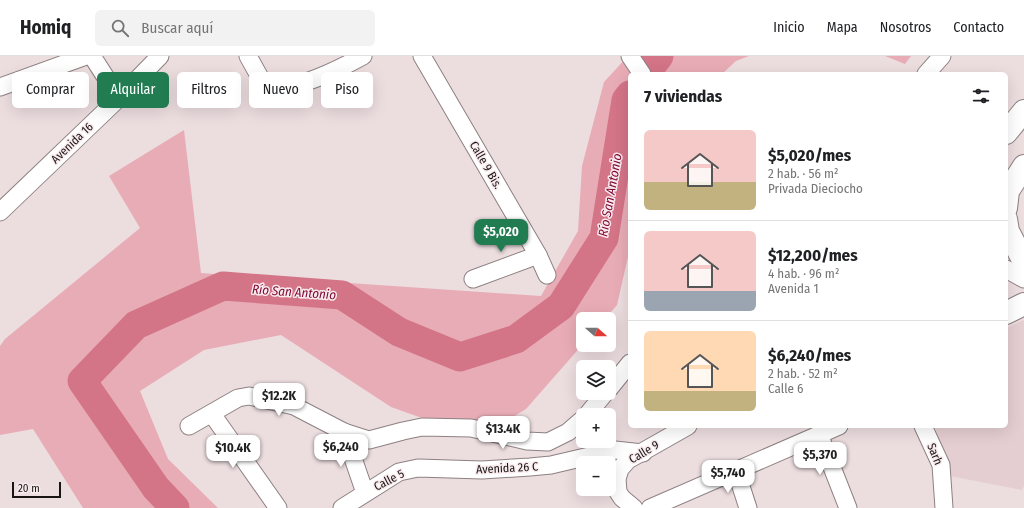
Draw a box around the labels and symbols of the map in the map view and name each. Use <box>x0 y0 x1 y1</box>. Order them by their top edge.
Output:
street label: Avenida 16 <box>48 120 96 166</box>
street label: Calle 9 Bis. <box>467 139 505 192</box>
water label: Río San Antonio <box>595 152 625 238</box>
pin: $5,020 <box>468 219 534 253</box>
water label: Río San Antonio <box>251 282 337 302</box>
north arrow <box>576 312 616 352</box>
pin: $12.2K <box>246 383 312 417</box>
pin: $13.4K <box>470 416 536 450</box>
pin: $6,240 <box>308 434 374 468</box>
pin: $10.4K <box>200 435 266 469</box>
street label: Calle 9 <box>626 438 662 466</box>
street label: Sarh <box>924 441 946 467</box>
pin: $5,370 <box>787 442 853 476</box>
street label: Avenida 26 C <box>476 459 538 477</box>
pin: $5,740 <box>695 460 761 494</box>
street label: Calle 5 <box>371 466 407 494</box>
scale bar <box>12 480 61 499</box>

